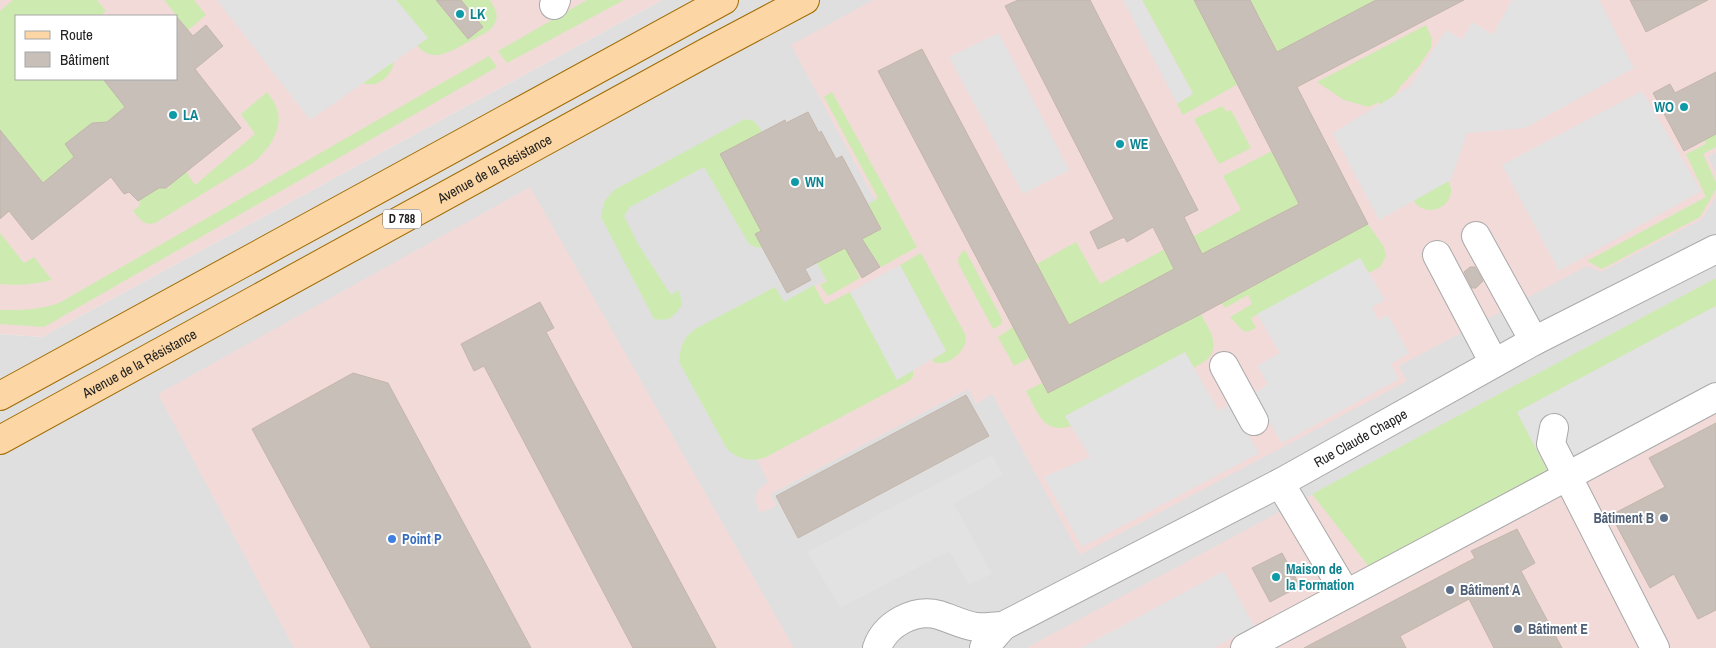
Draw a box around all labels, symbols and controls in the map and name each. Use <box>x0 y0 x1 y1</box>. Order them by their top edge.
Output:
place label: LK <box>470 5 486 23</box>
marker: LK <box>454 8 466 20</box>
legend <box>15 15 178 80</box>
text: Route <box>60 24 93 45</box>
text: Bâtiment <box>60 49 110 70</box>
place label: WO <box>1654 98 1674 116</box>
marker: WO <box>1678 101 1690 113</box>
place label: LA <box>183 106 199 124</box>
marker: LA <box>167 109 179 121</box>
street label: Avenue de la Résistance <box>433 130 555 208</box>
place label: WE <box>1130 135 1149 153</box>
marker: WE <box>1114 138 1126 150</box>
place label: WN <box>805 173 824 191</box>
marker: WN <box>789 176 801 188</box>
road number: D 788 <box>383 210 421 228</box>
street label: Avenue de la Résistance <box>78 325 200 403</box>
street label: Rue Claude Chappe <box>1311 405 1410 471</box>
place label: Bâtiment B <box>1593 509 1654 527</box>
marker: Bâtiment B <box>1658 512 1670 524</box>
place label: Point P <box>402 530 442 548</box>
marker: Point P <box>386 533 398 545</box>
place label: Maison de la Formation <box>1286 560 1354 594</box>
marker: Maison de la Formation <box>1270 571 1282 583</box>
place label: Bâtiment A <box>1460 581 1521 599</box>
marker: Bâtiment A <box>1444 584 1456 596</box>
place label: Bâtiment E <box>1528 620 1588 638</box>
marker: Bâtiment E <box>1512 623 1524 635</box>

